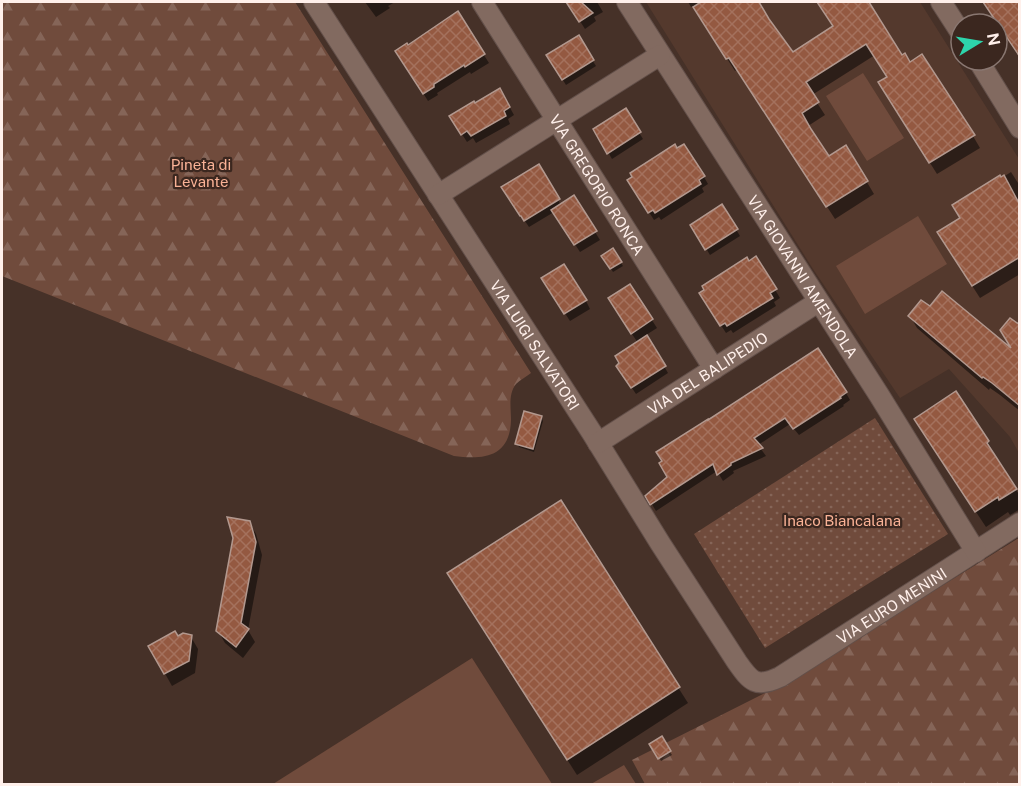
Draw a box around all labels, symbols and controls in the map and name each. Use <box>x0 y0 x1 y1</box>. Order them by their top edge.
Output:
north arrow <box>949 12 1009 72</box>
text: N <box>983 31 1004 47</box>
street label: VIA GREGORIO RONCA <box>547 111 648 258</box>
park label: Pineta di Levante <box>171 156 231 190</box>
street label: VIA GIOVANNI AMENDOLA <box>745 192 862 361</box>
street label: VIA LUIGI SALVATORI <box>487 277 583 413</box>
street label: VIA DEL BALIPEDIO <box>644 328 771 418</box>
park label: Inaco Biancalana <box>783 512 901 529</box>
street label: VIA EURO MENINI <box>833 564 949 647</box>

